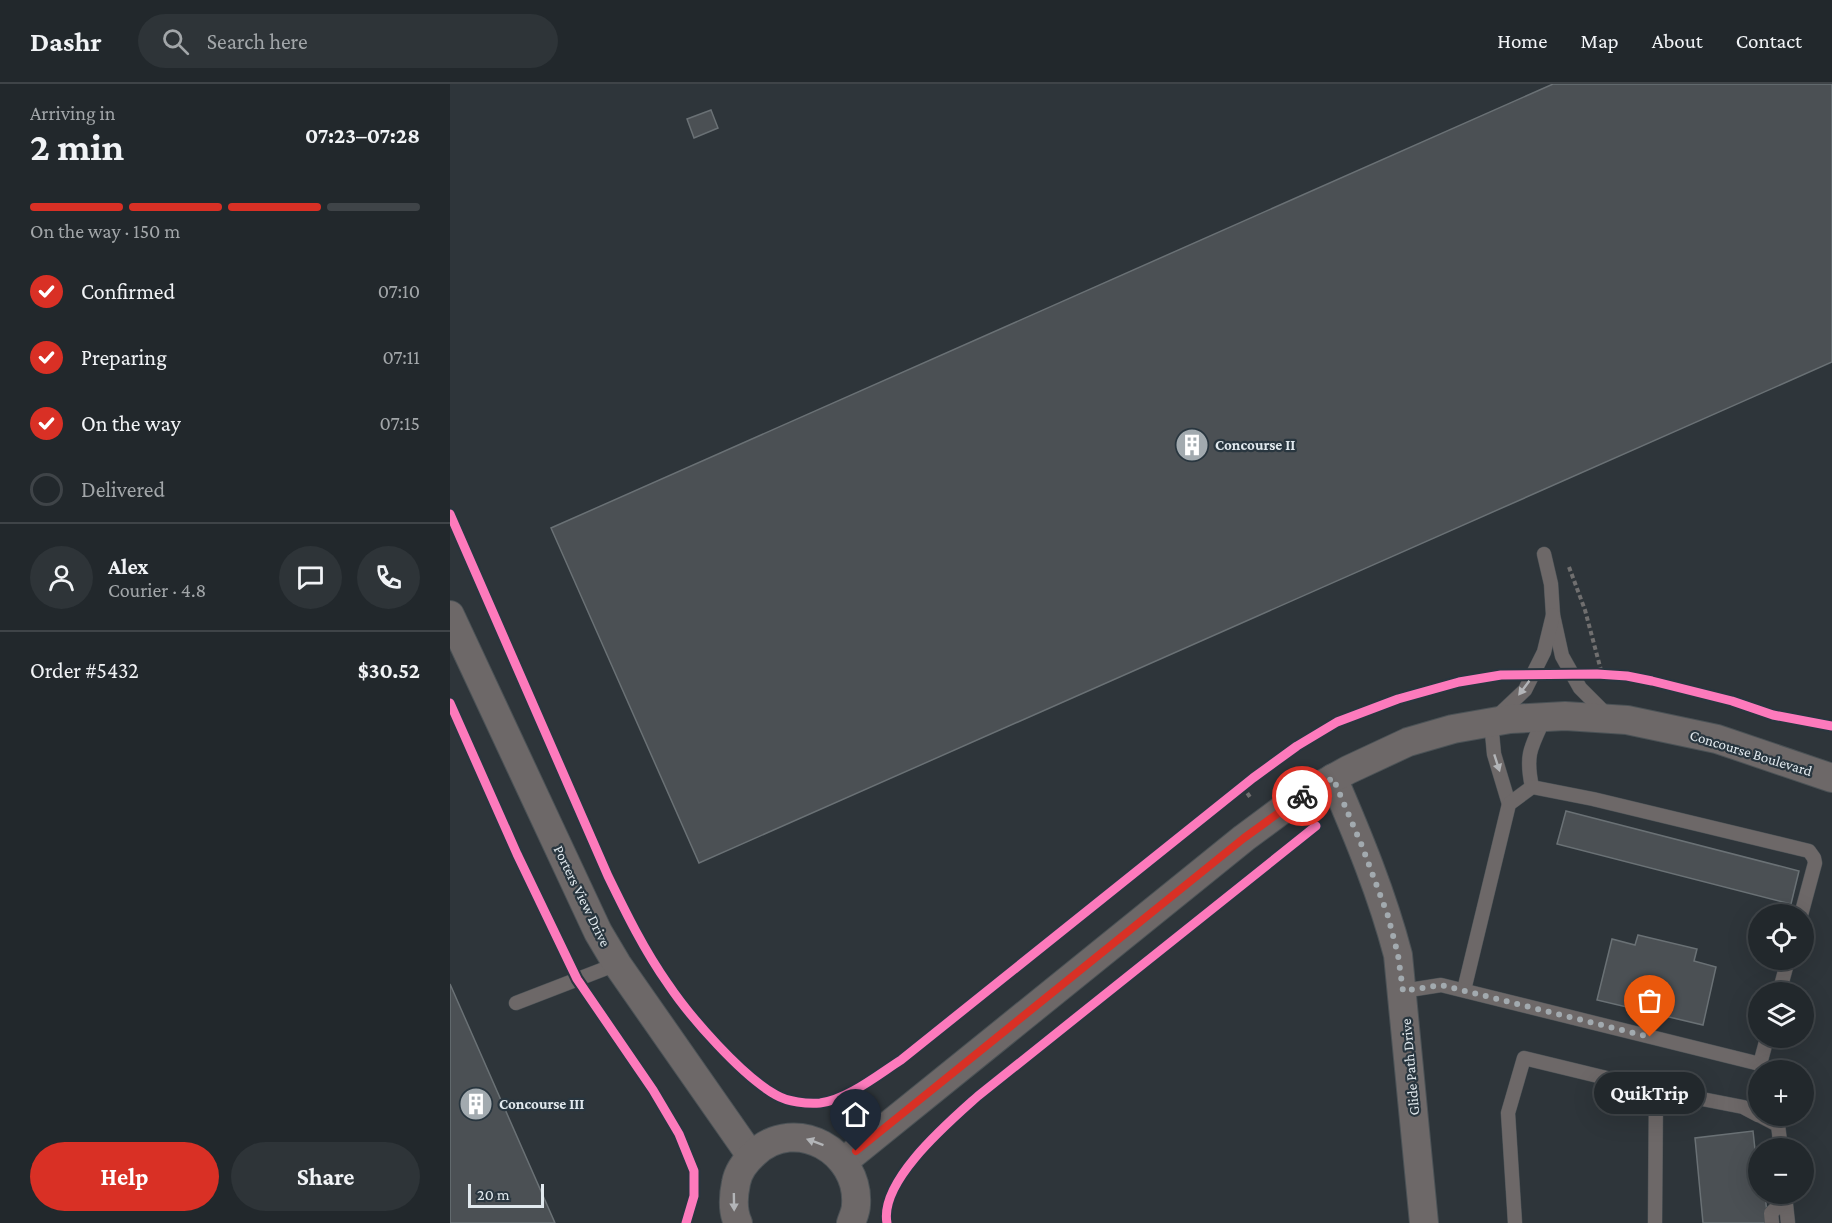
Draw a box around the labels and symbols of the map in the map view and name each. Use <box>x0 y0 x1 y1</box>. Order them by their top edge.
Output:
building icon: Concourse II <box>1174 427 1210 463</box>
place label: Concourse II <box>1215 437 1295 453</box>
one-way arrow <box>1518 680 1530 696</box>
street label: Concourse Boulevard <box>1688 727 1814 779</box>
one-way arrow <box>1492 754 1502 772</box>
courier <box>1272 766 1332 826</box>
street label: Porters View Drive <box>551 843 614 950</box>
pin <box>1624 975 1675 1037</box>
street label: Glide Path Drive <box>1398 1017 1422 1116</box>
callout: QuikTrip <box>1594 1073 1706 1115</box>
building icon: Concourse III <box>458 1086 494 1122</box>
pin <box>830 1089 881 1151</box>
place label: Concourse III <box>499 1096 584 1112</box>
one-way arrow <box>805 1137 823 1147</box>
scale bar <box>468 1181 544 1208</box>
one-way arrow <box>729 1192 739 1211</box>

